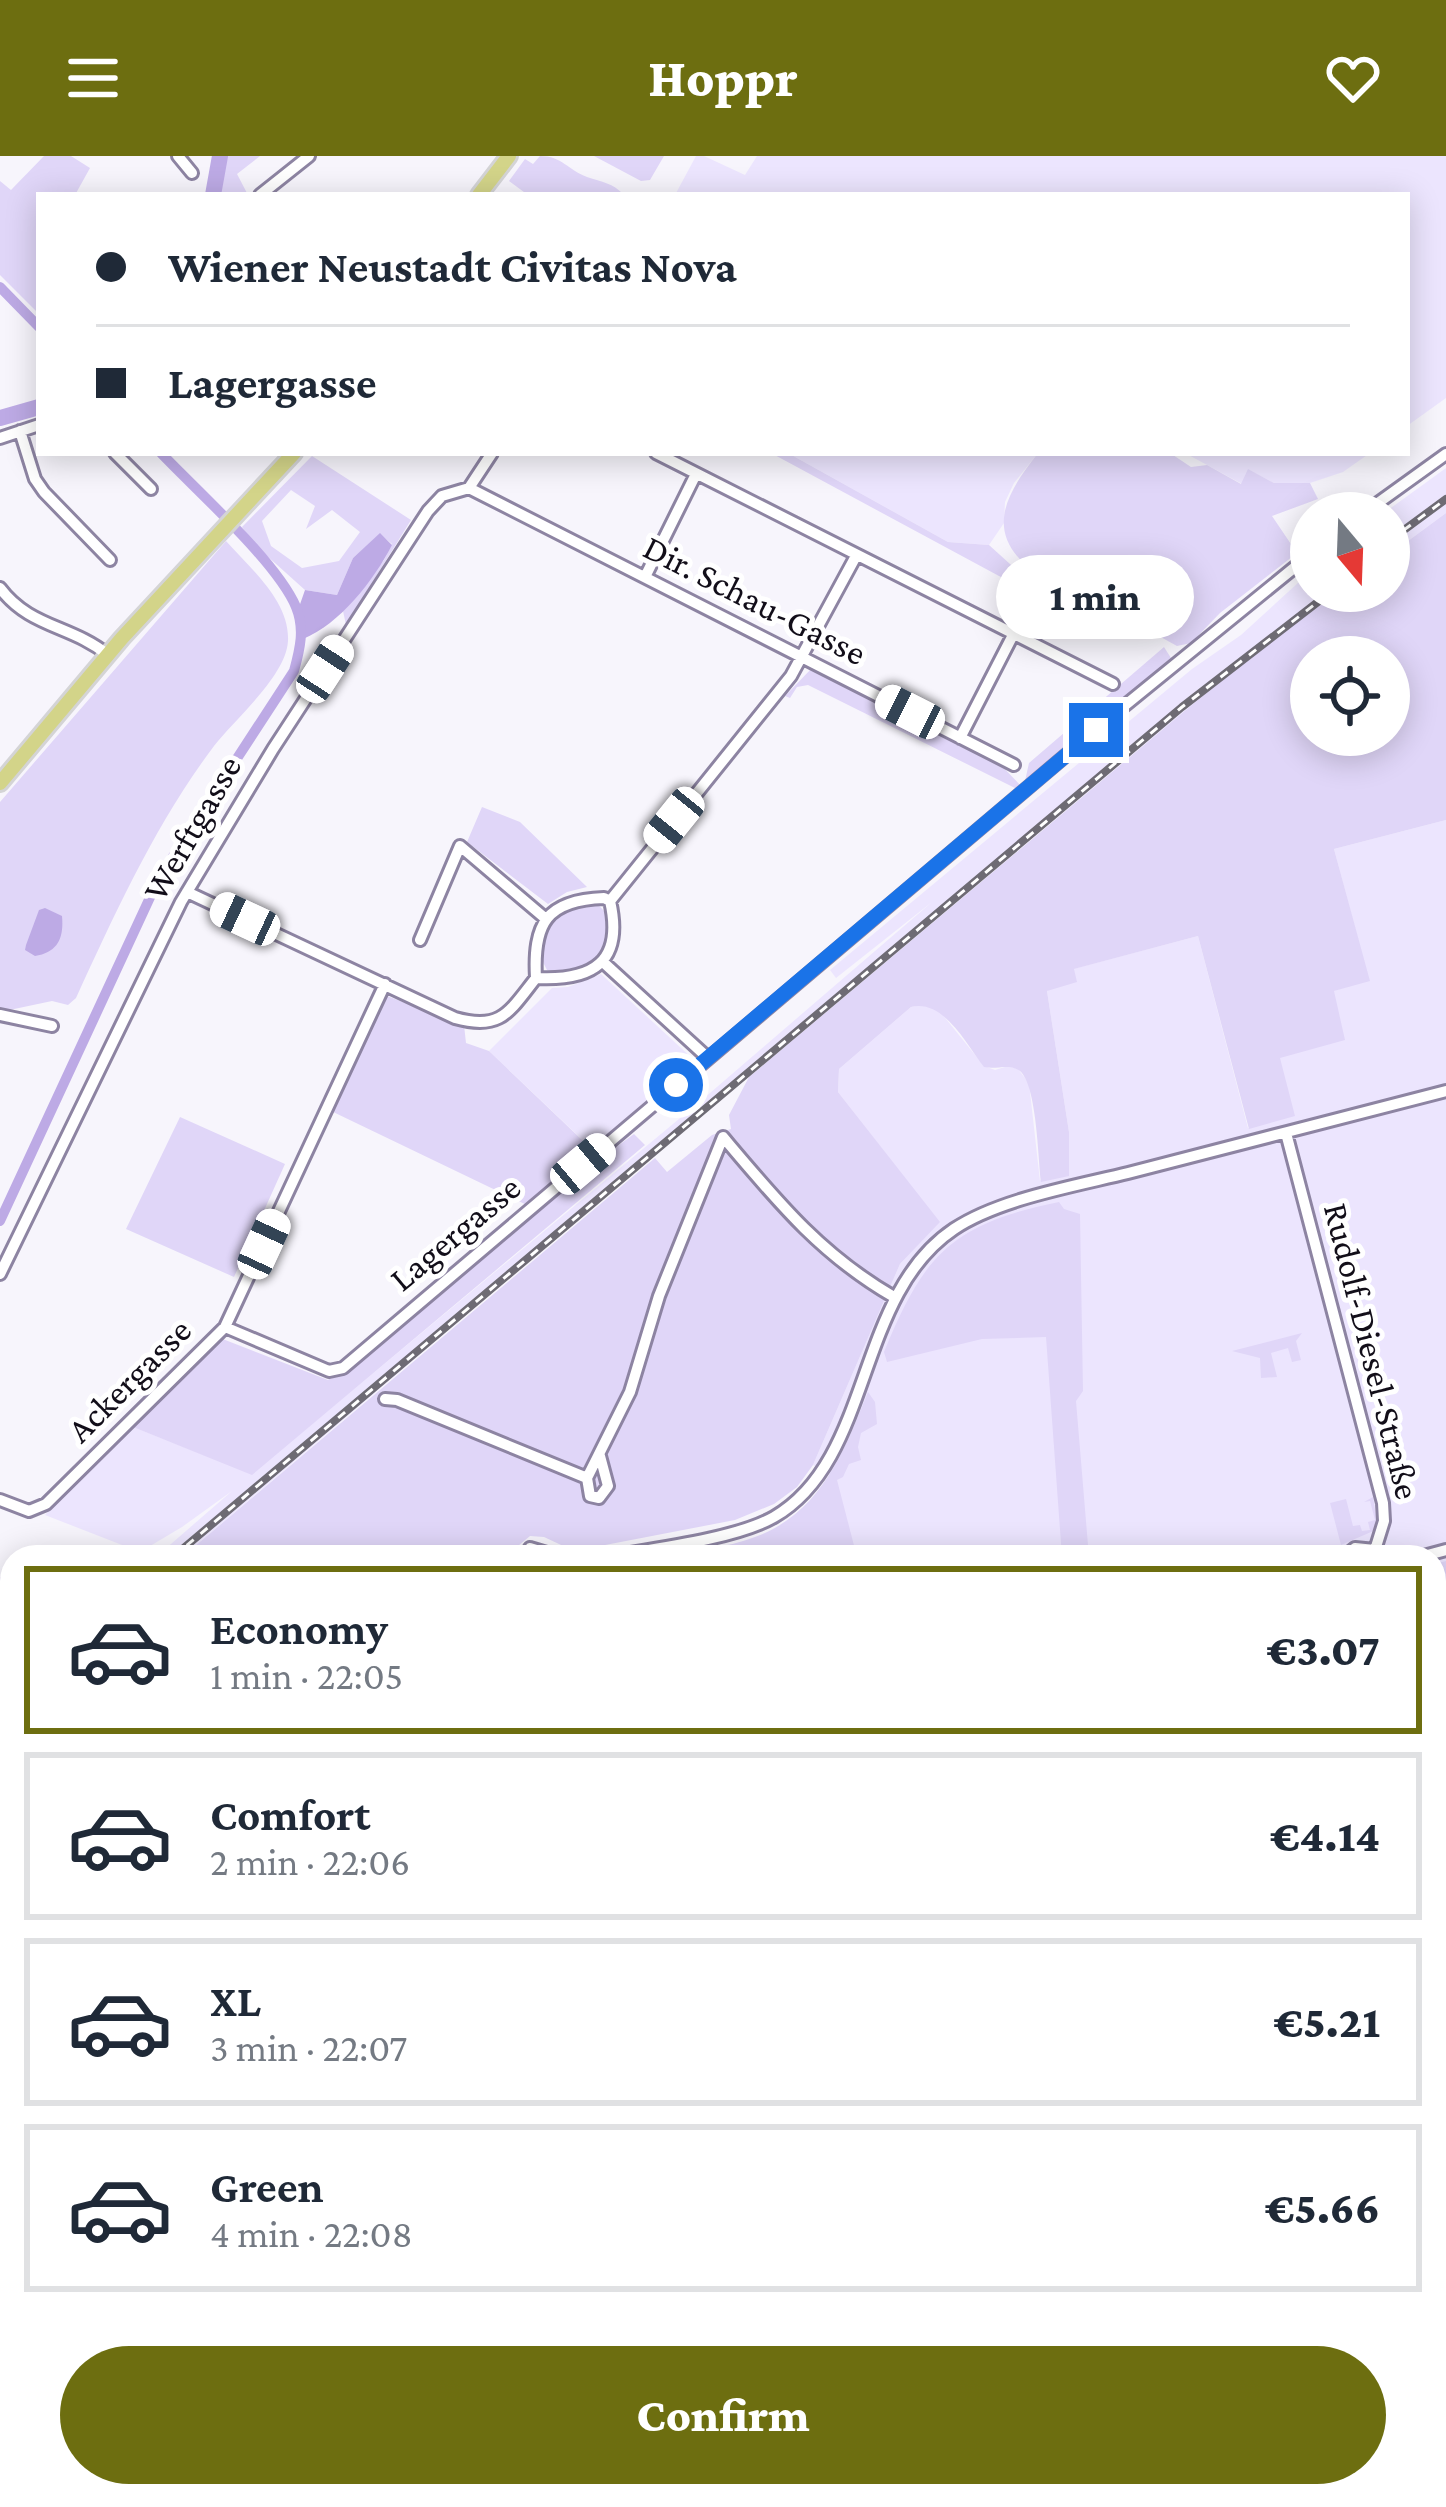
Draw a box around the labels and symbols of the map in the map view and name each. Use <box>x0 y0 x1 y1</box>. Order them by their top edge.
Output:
north arrow <box>1290 492 1410 612</box>
street label: Dir. Schau-Gasse <box>637 527 873 673</box>
callout: 1 min <box>997 556 1195 640</box>
car <box>290 629 360 709</box>
car <box>870 680 950 744</box>
route end <box>1069 703 1123 757</box>
street label: Werftgasse <box>135 749 249 907</box>
car <box>637 781 711 859</box>
car <box>205 887 285 951</box>
route start <box>649 1058 703 1112</box>
car <box>544 1127 622 1201</box>
street label: Lagergasse <box>382 1167 528 1299</box>
street label: Rudolf-Diesel-Straße <box>1316 1199 1428 1503</box>
car <box>232 1204 296 1284</box>
street label: Ackergasse <box>59 1310 199 1450</box>

